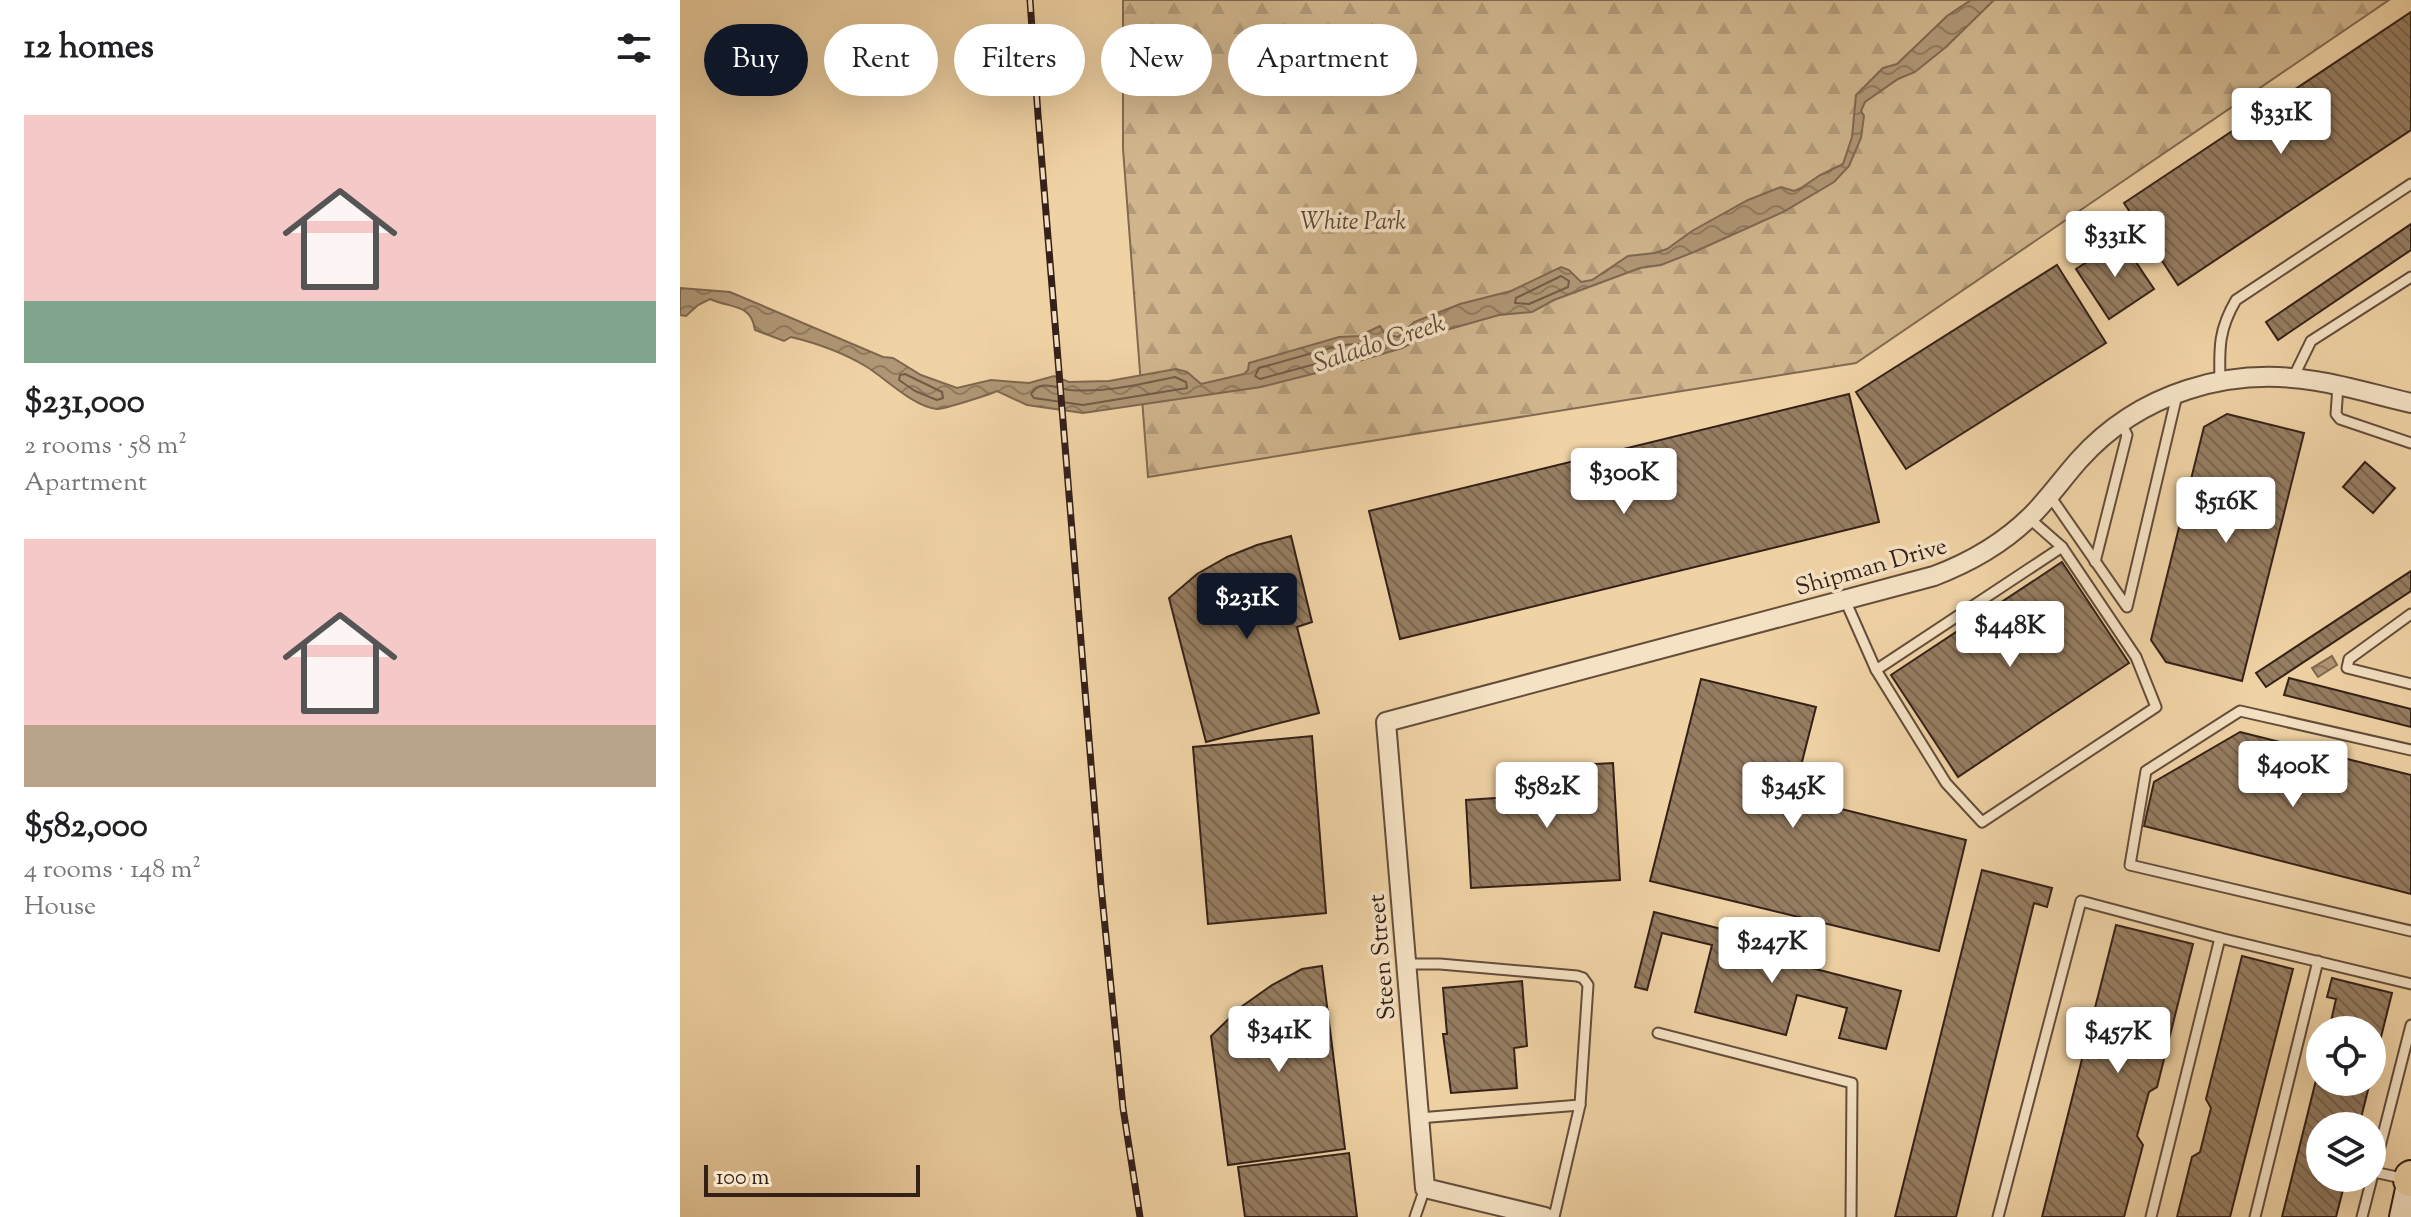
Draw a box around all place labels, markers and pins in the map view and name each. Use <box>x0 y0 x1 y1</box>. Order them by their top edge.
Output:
pin: $331K <box>2225 88 2337 156</box>
pin: $331K <box>2059 211 2171 279</box>
pin: $300K <box>1568 448 1680 516</box>
pin: $516K <box>2170 477 2282 545</box>
pin: $231K <box>1191 573 1303 641</box>
pin: $448K <box>1954 601 2066 669</box>
pin: $400K <box>2237 741 2349 809</box>
pin: $582K <box>1491 762 1603 830</box>
pin: $345K <box>1737 762 1849 830</box>
pin: $247K <box>1716 917 1828 985</box>
pin: $341K <box>1223 1006 1335 1074</box>
pin: $457K <box>2062 1007 2174 1075</box>

